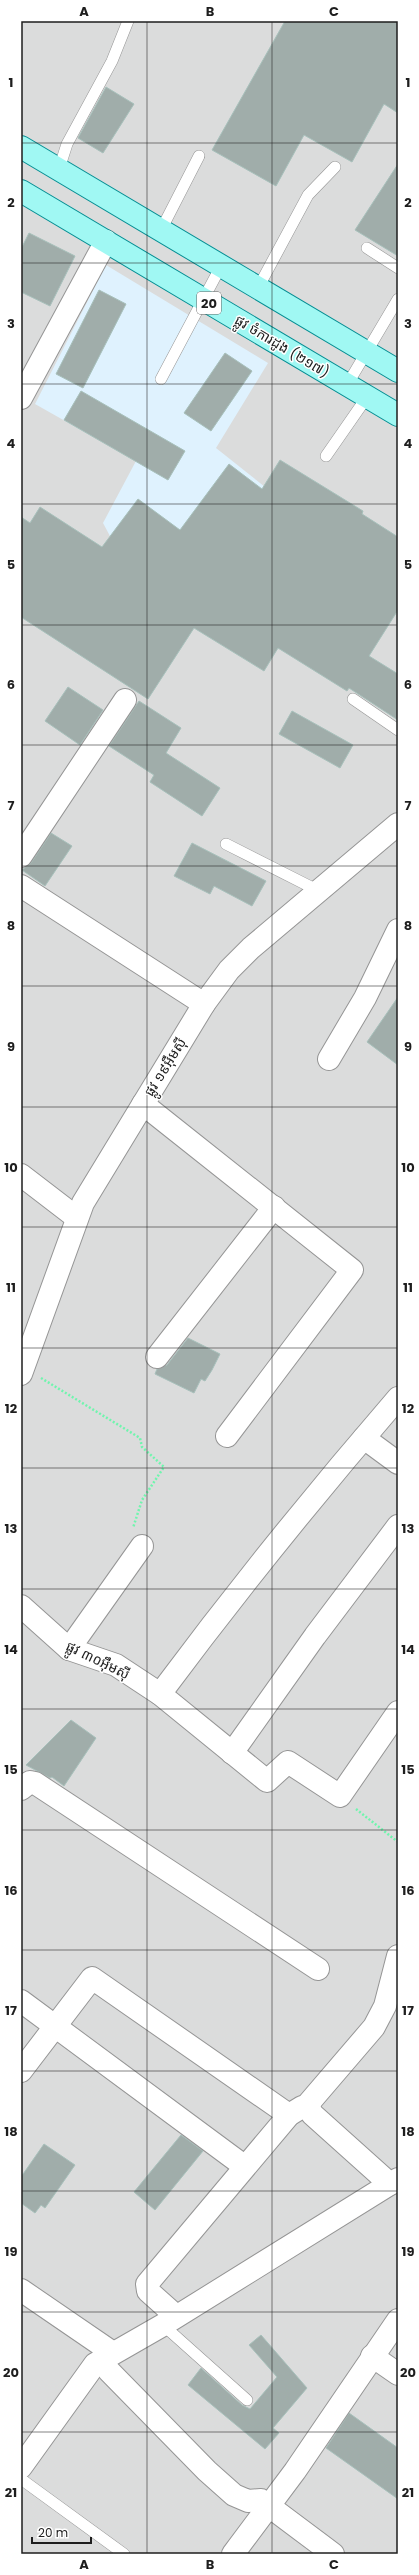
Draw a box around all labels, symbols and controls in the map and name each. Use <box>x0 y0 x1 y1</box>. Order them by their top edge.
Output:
text: A <box>79 2 89 21</box>
text: B <box>206 2 215 21</box>
text: C <box>329 2 339 21</box>
text: 1 <box>9 73 13 92</box>
text: 1 <box>406 73 410 92</box>
text: 2 <box>7 193 15 212</box>
text: 2 <box>404 193 412 212</box>
road number: 20 <box>197 292 221 314</box>
street label: ផ្លូវ ចំការដូង (២១៧) <box>230 310 333 384</box>
text: 3 <box>7 314 15 333</box>
text: 3 <box>404 314 412 333</box>
text: 4 <box>7 434 16 453</box>
text: 4 <box>404 434 413 453</box>
text: 5 <box>7 555 15 574</box>
text: 5 <box>404 555 412 574</box>
text: 6 <box>7 675 15 694</box>
text: 6 <box>404 675 412 694</box>
text: 7 <box>8 796 15 815</box>
text: 7 <box>405 796 412 815</box>
text: 8 <box>7 916 15 935</box>
text: 8 <box>404 916 412 935</box>
street label: ផ្លូវ ១៩អ៊ឹមស៊ី <box>139 1034 193 1101</box>
text: 9 <box>7 1037 15 1056</box>
text: 9 <box>404 1037 412 1056</box>
text: 10 <box>4 1158 18 1177</box>
text: 10 <box>401 1158 415 1177</box>
text: 11 <box>6 1278 16 1297</box>
text: 11 <box>403 1278 413 1297</box>
text: 12 <box>5 1399 18 1418</box>
text: 12 <box>402 1399 415 1418</box>
text: 13 <box>5 1519 18 1538</box>
text: 13 <box>402 1519 415 1538</box>
street label: ផ្លូវ ៣០អ៊ឹមស៊ី <box>62 1636 133 1686</box>
text: 14 <box>4 1640 18 1659</box>
text: 14 <box>401 1640 415 1659</box>
text: 15 <box>4 1760 18 1779</box>
text: 15 <box>401 1760 415 1779</box>
text: 16 <box>4 1881 18 1900</box>
text: 16 <box>401 1881 415 1900</box>
text: 17 <box>5 2001 17 2020</box>
text: 17 <box>402 2001 414 2020</box>
text: 18 <box>4 2122 18 2141</box>
text: 18 <box>401 2122 415 2141</box>
text: 19 <box>5 2242 17 2261</box>
text: 19 <box>402 2242 414 2261</box>
text: 20 <box>3 2363 19 2382</box>
text: 20 <box>400 2363 416 2382</box>
text: 21 <box>5 2483 17 2502</box>
text: 21 <box>402 2483 414 2502</box>
scale bar <box>32 2519 91 2545</box>
text: 20 m <box>38 2524 68 2541</box>
text: A <box>79 2555 89 2574</box>
text: B <box>206 2555 215 2574</box>
text: C <box>329 2555 339 2574</box>

